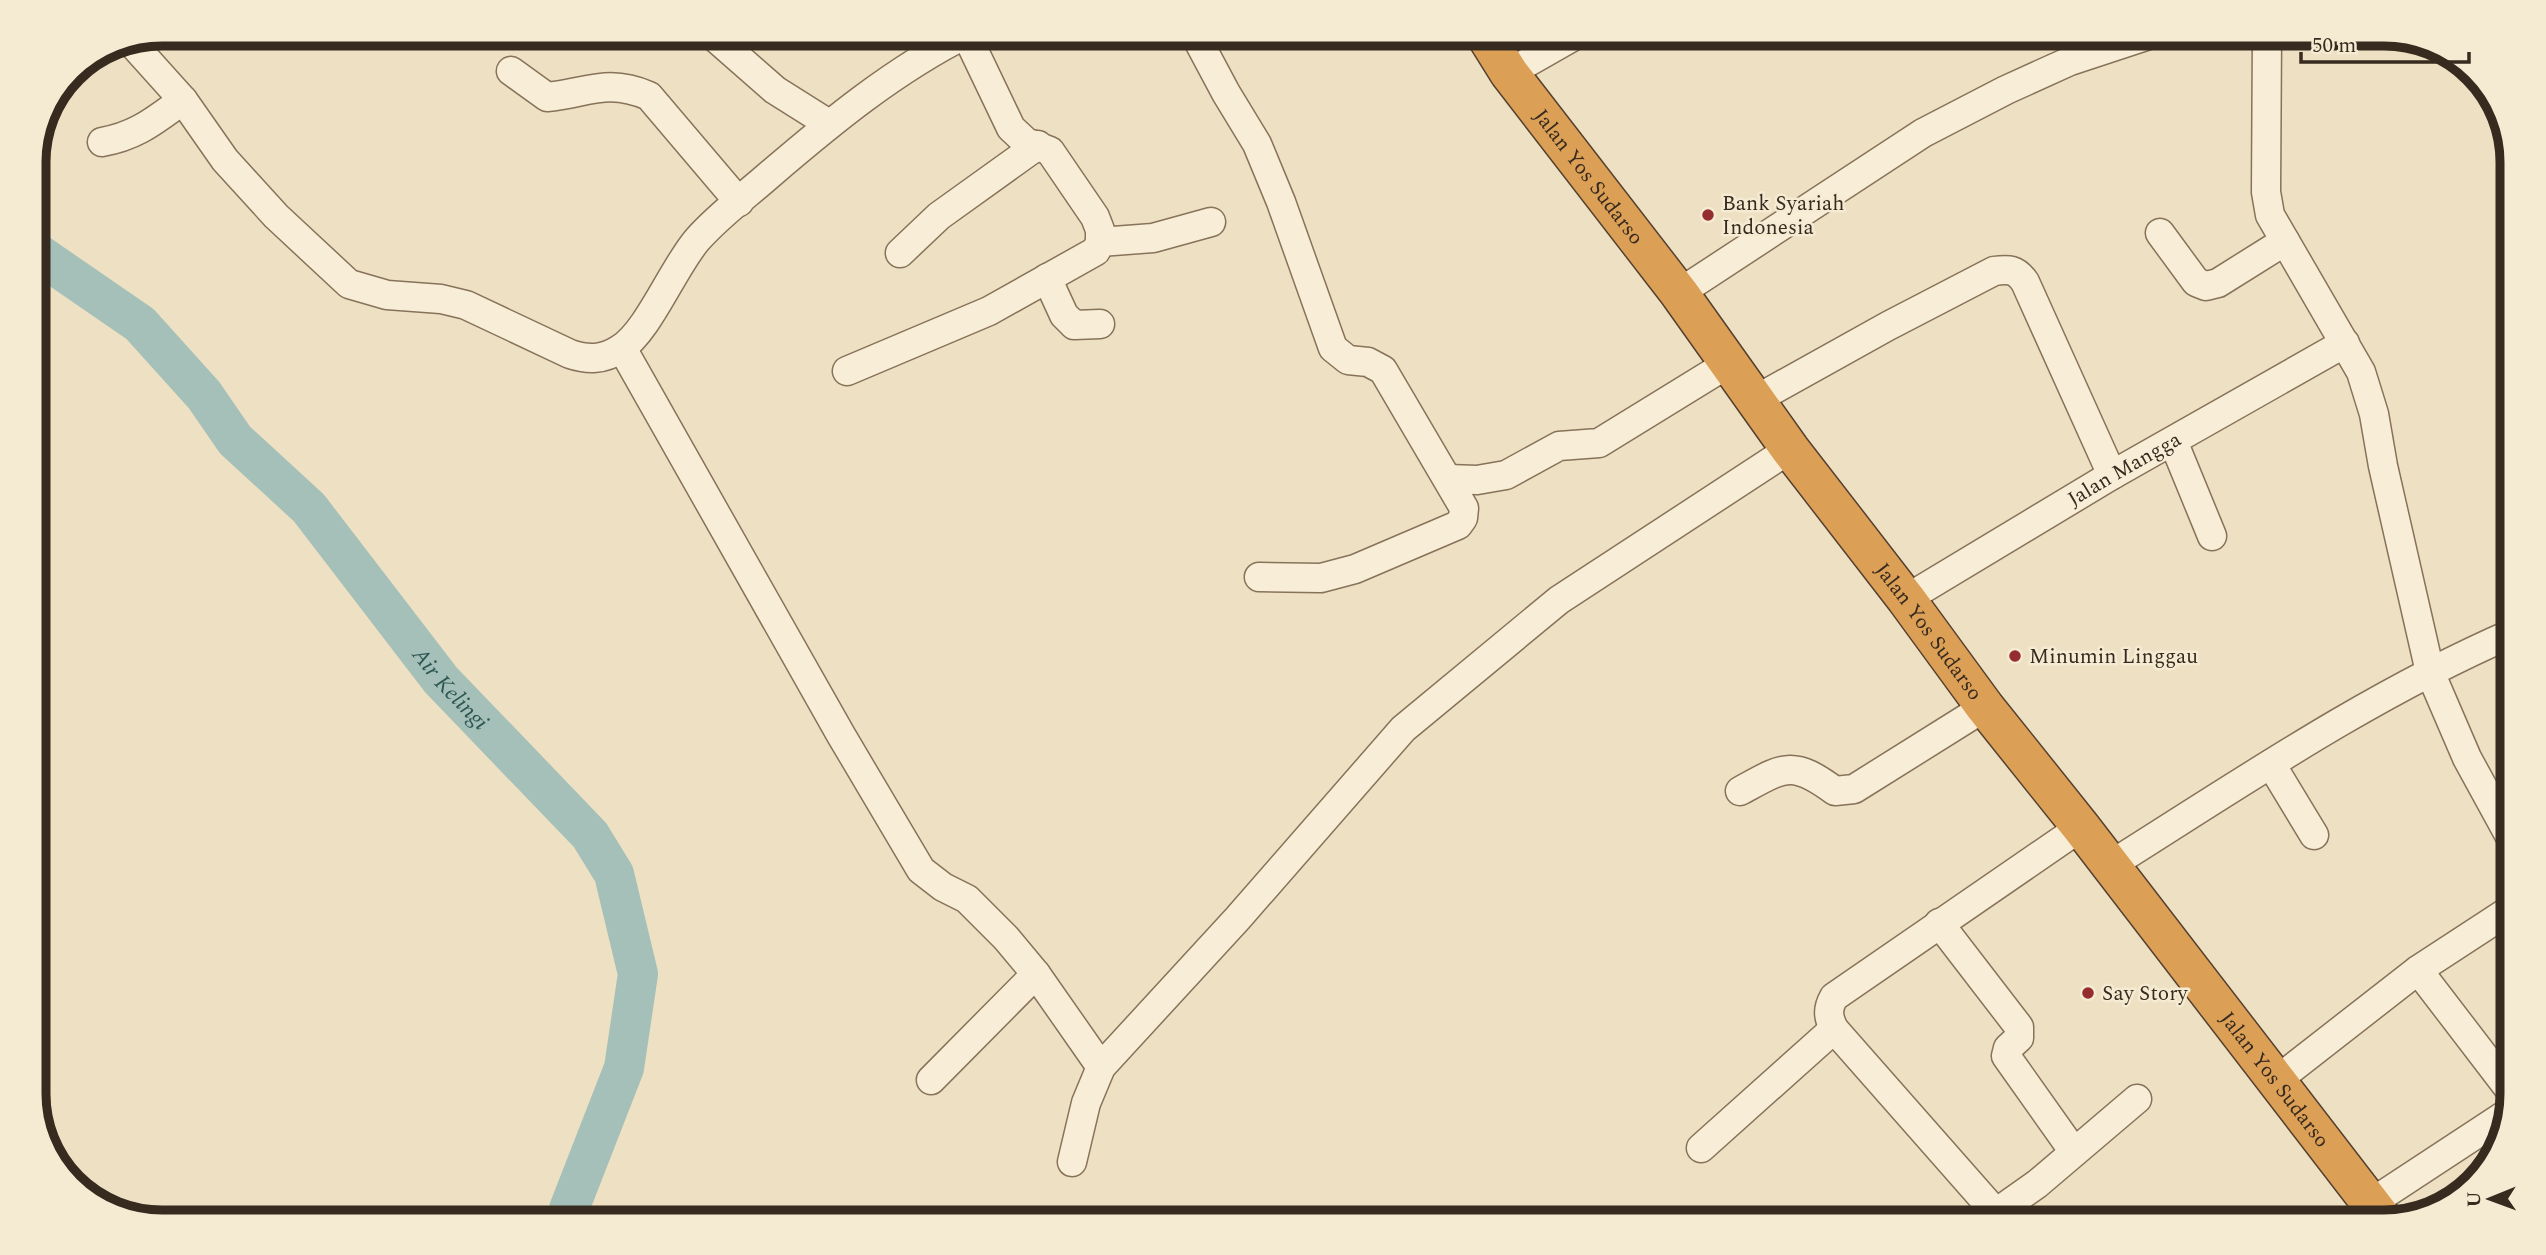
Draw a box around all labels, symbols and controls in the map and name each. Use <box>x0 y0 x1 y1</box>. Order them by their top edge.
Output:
scale bar <box>2301 21 2469 65</box>
text: 50 m <box>2312 30 2356 62</box>
street label: Jalan Yos Sudarso <box>1525 102 1651 252</box>
place label: Bank Syariah Indonesia <box>1722 188 1845 244</box>
marker: Bank Syariah Indonesia <box>1700 207 1716 223</box>
street label: Jalan Mangga <box>2062 424 2188 515</box>
street label: Jalan Yos Sudarso <box>1866 556 1990 708</box>
water label: Air Kelingi <box>402 639 497 739</box>
place label: Minumin Linggau <box>2029 641 2198 673</box>
marker: Minumin Linggau <box>2007 648 2023 664</box>
place label: Say Story <box>2102 978 2189 1010</box>
marker: Say Story <box>2080 985 2096 1001</box>
street label: Jalan Yos Sudarso <box>2211 1005 2337 1155</box>
north arrow <box>2455 1164 2525 1234</box>
text: U <box>2460 1191 2489 1207</box>

